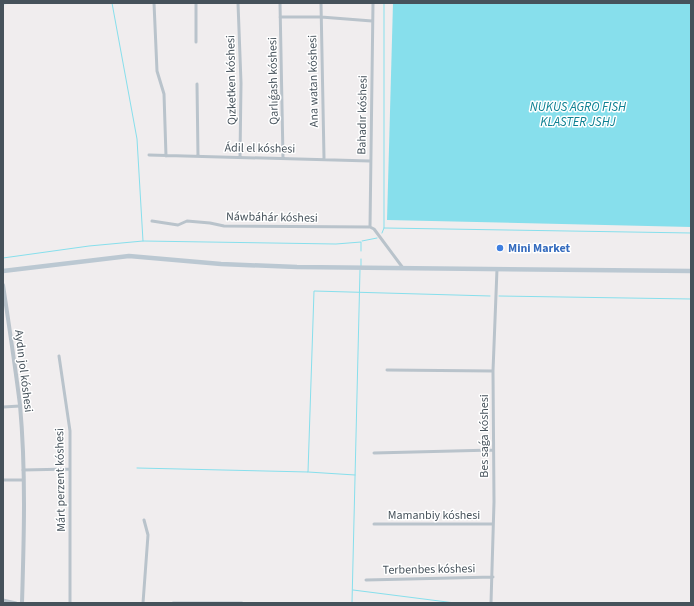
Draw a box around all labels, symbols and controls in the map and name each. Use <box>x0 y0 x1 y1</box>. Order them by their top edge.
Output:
street label: Qızketken kóshesi <box>222 35 241 125</box>
street label: Ana watan kóshesi <box>304 35 323 127</box>
street label: Qarlıǵash kóshesi <box>264 37 283 125</box>
street label: Bahadır kóshesi <box>353 75 372 155</box>
water label: NUKUS AGRO FISH KLASTER JSHJ <box>530 98 627 131</box>
street label: Ádil el kóshesi <box>224 139 296 158</box>
street label: Náwbáhár kóshesi <box>226 208 318 227</box>
place label: Mini Market <box>508 240 571 257</box>
marker: Mini Market <box>495 243 505 253</box>
street label: Aydın jol kóshesi <box>10 329 37 413</box>
street label: Bes saǵa kóshesi <box>476 394 493 478</box>
street label: Márt perzent kóshesi <box>51 428 70 532</box>
street label: Mamanbiy kóshesi <box>388 507 480 524</box>
street label: Terbenbes kóshesi <box>383 560 475 579</box>

